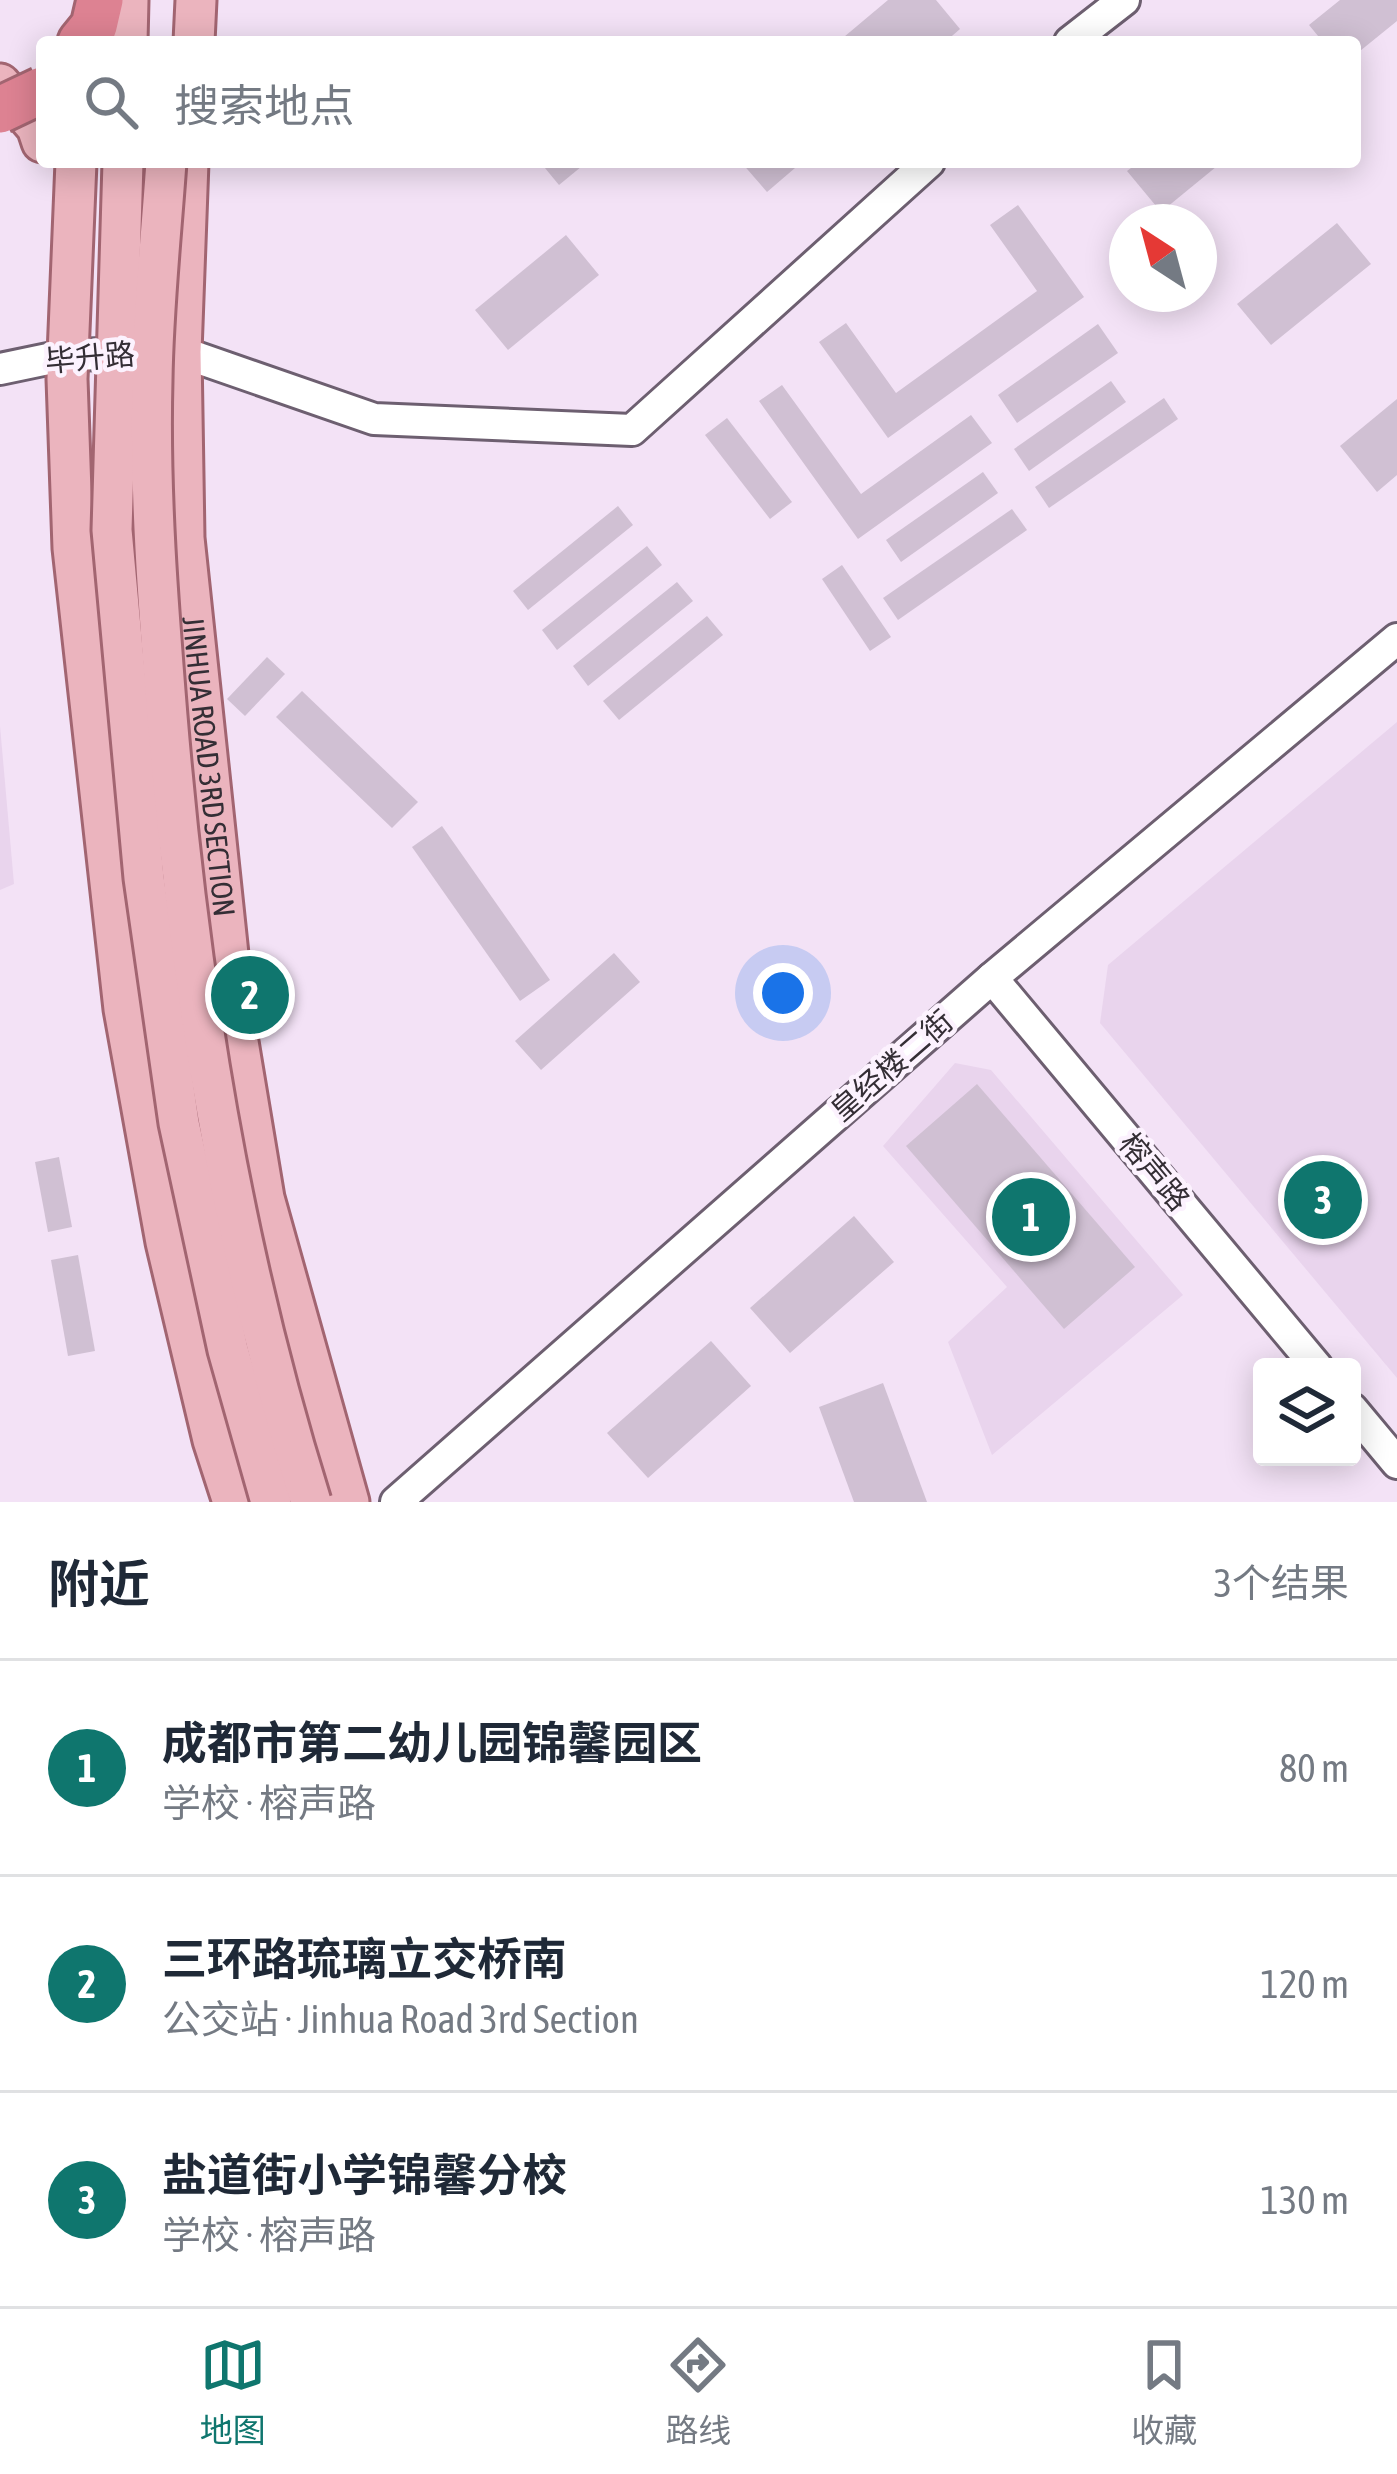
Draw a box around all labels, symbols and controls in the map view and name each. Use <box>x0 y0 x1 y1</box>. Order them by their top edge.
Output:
search box <box>36 36 1361 168</box>
icon: search <box>78 69 144 135</box>
text: 搜索地点 <box>174 80 354 132</box>
north arrow <box>1109 204 1217 312</box>
street label: 毕升路 <box>44 336 136 378</box>
street label: JINHUA ROAD 3RD SECTION <box>176 615 242 918</box>
pin: 2 <box>211 950 289 1040</box>
your location <box>753 963 813 1023</box>
street label: 皇经楼二街 <box>824 1003 959 1127</box>
street label: 榕声路 <box>1113 1126 1197 1217</box>
pin: 3 <box>1284 1155 1362 1245</box>
pin: 1 <box>992 1172 1070 1262</box>
map controls <box>1253 1358 1361 1466</box>
button: layers <box>1253 1358 1361 1466</box>
text: 附近 <box>48 1554 150 1613</box>
text: 3个结果 <box>1214 1561 1349 1605</box>
text: 成都市第二幼儿园锦馨园区 <box>162 1717 702 1769</box>
text: 1 <box>78 1746 96 1790</box>
text: 80 m <box>1279 1746 1349 1790</box>
text: 学校 · 榕声路 <box>162 1781 376 1825</box>
text: 三环路琉璃立交桥南 <box>162 1933 567 1985</box>
text: 2 <box>78 1962 96 2006</box>
text: 120 m <box>1261 1962 1349 2006</box>
text: 公交站 · Jinhua Road 3rd Section <box>162 1997 639 2041</box>
text: 盐道街小学锦馨分校 <box>162 2149 567 2201</box>
text: 3 <box>78 2178 96 2222</box>
text: 130 m <box>1261 2178 1349 2222</box>
text: 学校 · 榕声路 <box>162 2213 376 2257</box>
tab: 地图 <box>200 2332 266 2452</box>
tab: 路线 <box>665 2332 731 2452</box>
tab: 收藏 <box>1131 2332 1197 2452</box>

